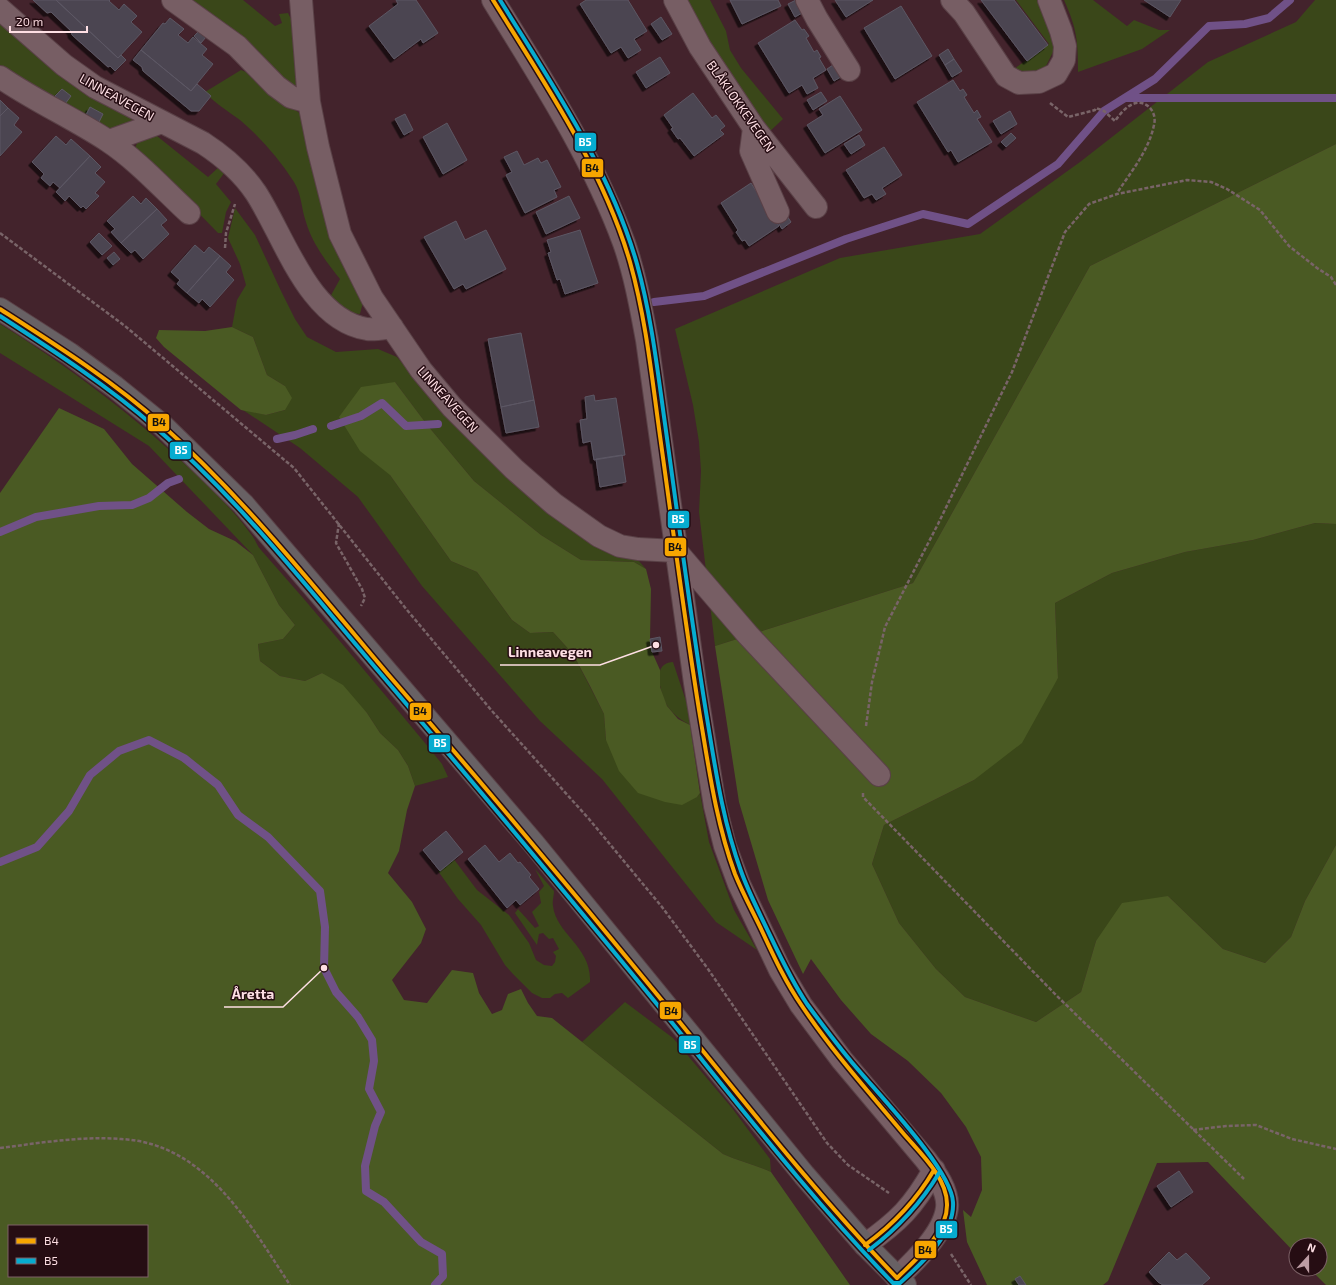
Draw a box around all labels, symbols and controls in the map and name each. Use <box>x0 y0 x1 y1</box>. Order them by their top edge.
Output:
scale bar <box>10 8 87 34</box>
text: 20 m <box>16 14 43 28</box>
street label: BLÅKLOKKEVEGEN <box>703 57 779 155</box>
street label: LINNEAVEGEN <box>77 70 157 124</box>
line badge: B5 <box>574 132 597 152</box>
text: B5 <box>578 135 592 148</box>
line badge: B4 <box>581 158 604 178</box>
text: B4 <box>585 161 599 174</box>
street label: LINNEAVEGEN <box>414 363 482 435</box>
line badge: B4 <box>147 413 170 432</box>
text: B4 <box>152 415 166 428</box>
line badge: B5 <box>169 441 192 460</box>
text: B5 <box>174 443 188 456</box>
line badge: B5 <box>667 510 690 529</box>
text: B5 <box>671 512 685 525</box>
line badge: B4 <box>664 537 687 557</box>
text: B4 <box>668 540 682 553</box>
callout: Linneavegen <box>500 639 600 665</box>
text: Linneavegen <box>508 643 592 660</box>
line badge: B4 <box>409 702 432 721</box>
text: B4 <box>413 704 427 717</box>
line badge: B5 <box>428 734 451 753</box>
text: B5 <box>433 736 447 749</box>
callout: Åretta <box>224 981 283 1007</box>
text: Åretta <box>232 985 274 1002</box>
line badge: B4 <box>659 1001 682 1020</box>
text: B4 <box>664 1004 678 1017</box>
line badge: B5 <box>678 1035 701 1054</box>
text: B5 <box>683 1038 697 1051</box>
line badge: B5 <box>935 1220 958 1239</box>
text: B5 <box>939 1222 953 1235</box>
legend <box>8 1225 148 1277</box>
text: B4 <box>44 1233 59 1247</box>
north arrow <box>1288 1237 1328 1277</box>
line badge: B4 <box>914 1240 937 1259</box>
text: N <box>1306 1240 1318 1255</box>
text: B4 <box>918 1243 932 1256</box>
text: B5 <box>44 1253 58 1267</box>

